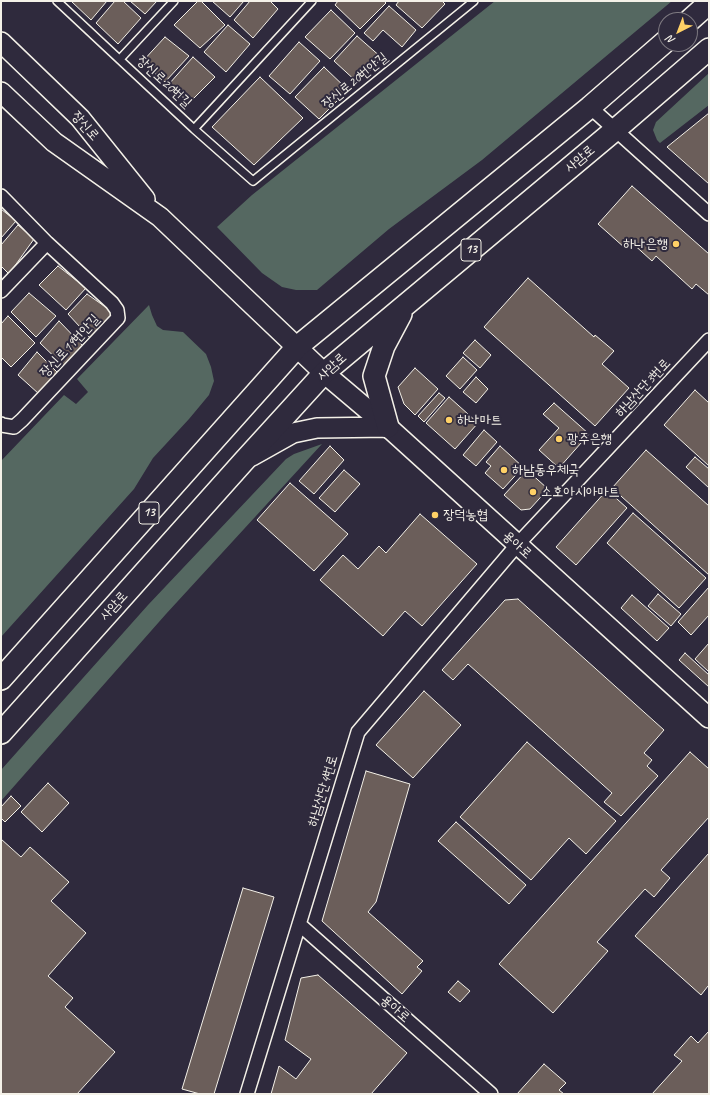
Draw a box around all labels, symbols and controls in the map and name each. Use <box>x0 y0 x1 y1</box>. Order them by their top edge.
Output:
north arrow <box>658 12 698 52</box>
text: N <box>663 33 678 48</box>
street label: 장신로20번안길 <box>319 49 391 113</box>
street label: 장신로20번길 <box>133 52 195 112</box>
street label: 장신로 <box>68 108 102 144</box>
street label: 사암로 <box>562 142 598 176</box>
place label: 하나은행 <box>623 236 668 252</box>
road number: 13 <box>461 239 481 261</box>
marker: 하나은행 <box>671 239 681 249</box>
street label: 장신로19번안길 <box>37 311 103 381</box>
street label: 사암로 <box>314 349 350 385</box>
street label: 하남산단3번로 <box>612 355 674 421</box>
place label: 하나마트 <box>457 412 502 428</box>
marker: 하나마트 <box>444 415 454 425</box>
place label: 광주은행 <box>567 431 612 447</box>
marker: 광주은행 <box>554 434 564 444</box>
place label: 하남동우체국 <box>512 462 580 478</box>
marker: 하남동우체국 <box>499 465 509 475</box>
place label: 소호아시아마트 <box>541 484 620 500</box>
marker: 소호아시아마트 <box>528 487 538 497</box>
road number: 13 <box>139 502 159 524</box>
place label: 장덕농협 <box>443 507 488 523</box>
marker: 장덕농협 <box>430 510 440 520</box>
street label: 용아로 <box>499 527 535 563</box>
street label: 사암로 <box>96 588 132 624</box>
street label: 하남산단4번로 <box>304 753 342 829</box>
street label: 용아로 <box>377 992 413 1026</box>

